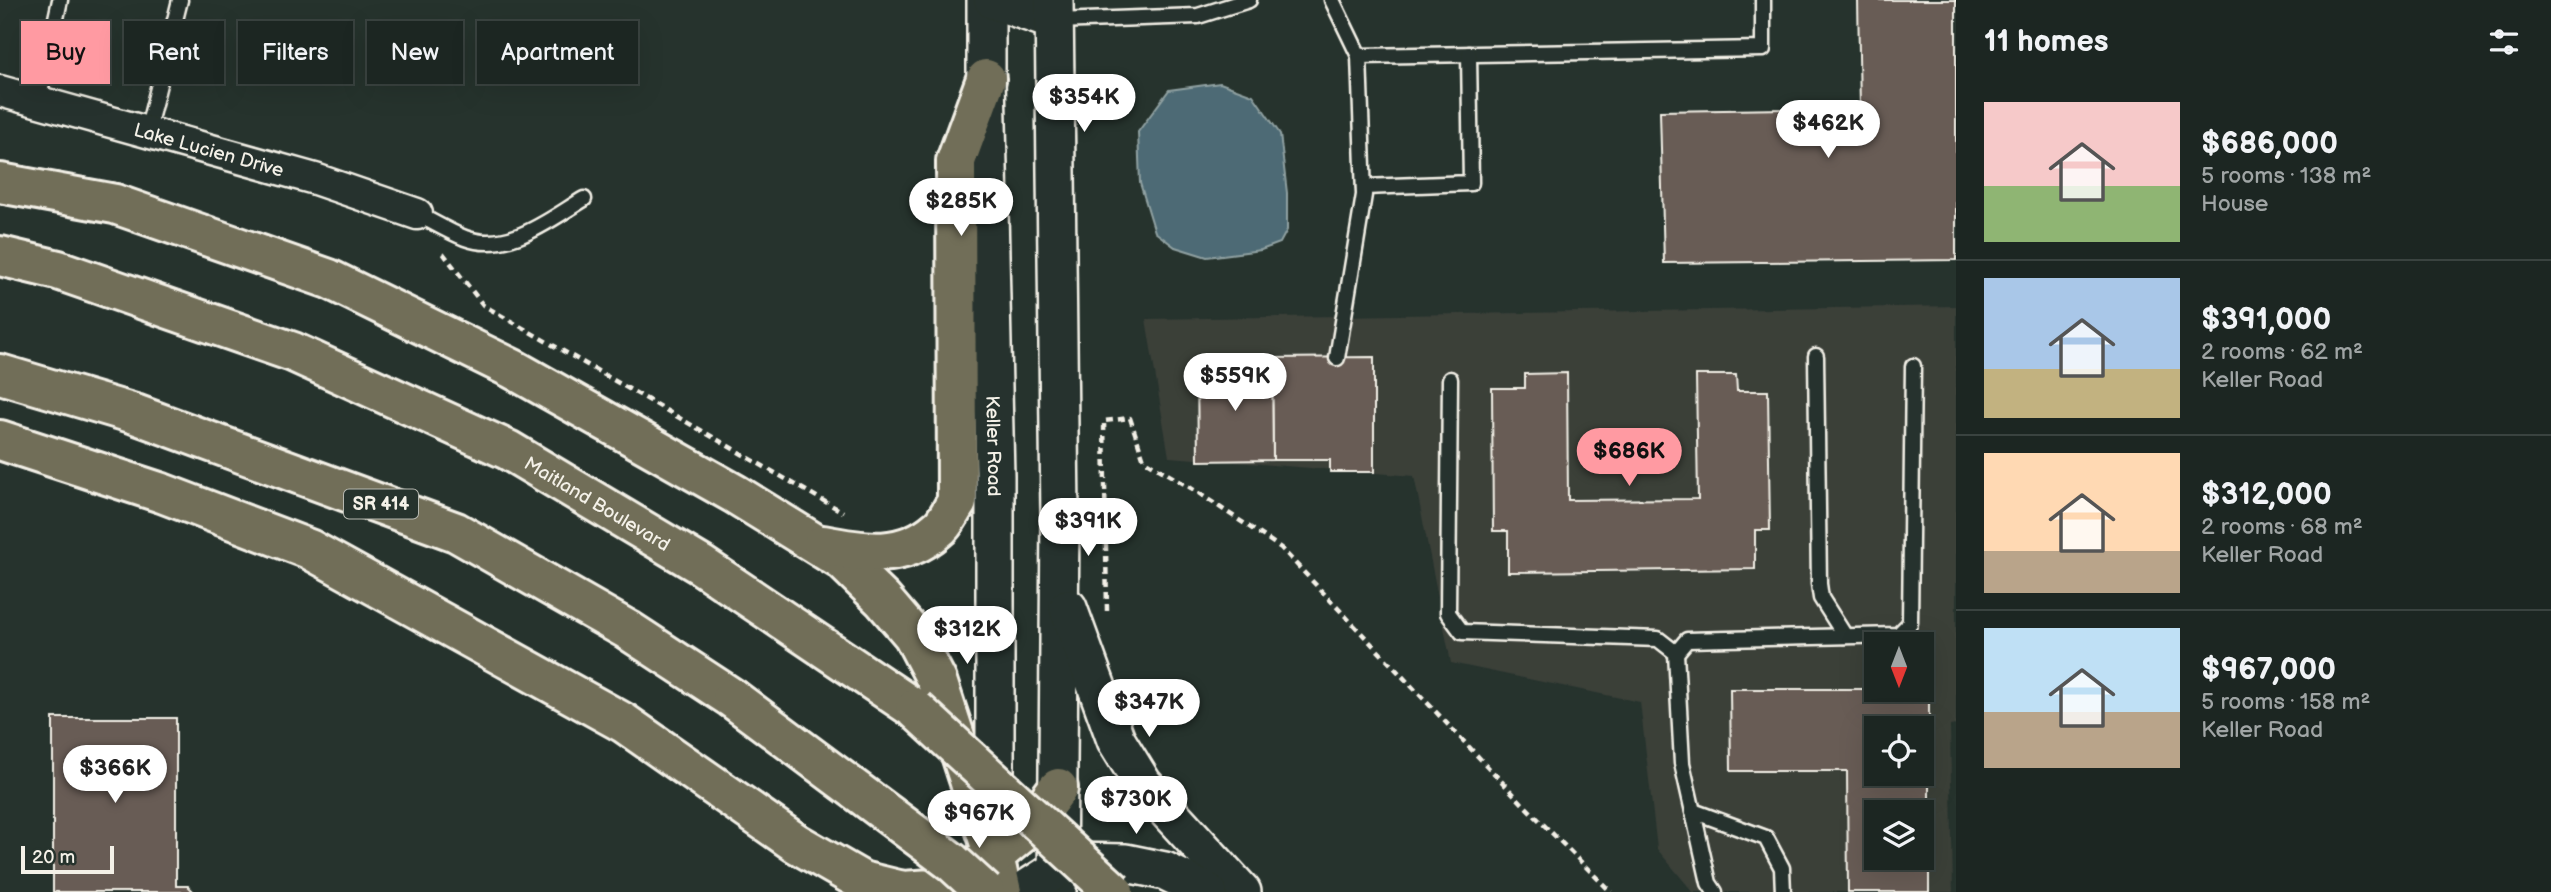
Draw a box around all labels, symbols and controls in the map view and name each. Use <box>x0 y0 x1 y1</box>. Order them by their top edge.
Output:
chip: Buy <box>21 21 110 84</box>
chip: Rent <box>124 21 224 84</box>
chip: Filters <box>238 21 353 84</box>
chip: New <box>367 21 463 84</box>
chip: Apartment <box>477 21 638 84</box>
icon: filters <box>2485 23 2523 61</box>
text: 11 homes <box>1984 24 2108 60</box>
pin: $354K <box>1035 74 1133 134</box>
text: $354K <box>1048 83 1120 111</box>
pin: $462K <box>1779 100 1877 160</box>
text: $462K <box>1792 109 1864 137</box>
street label: Lake Lucien Drive <box>131 119 286 183</box>
text: $686,000 <box>2201 126 2338 162</box>
icon: home <box>2040 130 2124 214</box>
text: 5 rooms · 138 m² <box>2201 162 2371 190</box>
pin: $285K <box>912 178 1010 238</box>
text: $285K <box>925 187 997 215</box>
text: House <box>2201 190 2268 218</box>
text: $391,000 <box>2201 302 2331 338</box>
icon: home <box>2040 306 2124 390</box>
text: 2 rooms · 62 m² <box>2201 338 2363 366</box>
pin: $559K <box>1186 354 1284 413</box>
text: $559K <box>1200 362 1270 390</box>
text: Keller Road <box>2201 366 2323 394</box>
street label: Keller Road <box>980 395 1005 496</box>
pin: $686K <box>1580 428 1678 488</box>
text: $686K <box>1593 437 1665 465</box>
street label: Maitland Boulevard <box>520 452 674 557</box>
text: $312,000 <box>2201 477 2332 513</box>
icon: home <box>2040 481 2124 565</box>
road number: SR 414 <box>344 490 418 518</box>
pin: $391K <box>1039 498 1137 558</box>
text: $391K <box>1054 507 1122 535</box>
text: 2 rooms · 68 m² <box>2201 513 2363 541</box>
text: Keller Road <box>2201 541 2323 569</box>
pin: $312K <box>918 606 1016 666</box>
text: $312K <box>933 615 1001 643</box>
north arrow <box>1864 632 1934 702</box>
map controls <box>1864 632 1934 870</box>
text: $967,000 <box>2201 652 2336 688</box>
icon: home <box>2040 656 2124 740</box>
pin: $347K <box>1100 680 1198 739</box>
text: $347K <box>1114 688 1184 716</box>
text: 5 rooms · 158 m² <box>2201 688 2370 716</box>
button: locate <box>1864 716 1934 786</box>
text: Keller Road <box>2201 716 2323 744</box>
pin: $366K <box>66 746 164 805</box>
text: $366K <box>79 754 151 782</box>
pin: $730K <box>1087 776 1185 836</box>
text: $730K <box>1100 785 1172 813</box>
pin: $967K <box>930 790 1028 850</box>
text: $967K <box>944 799 1014 827</box>
button: layers <box>1864 800 1934 870</box>
scale bar <box>21 843 114 875</box>
text: 20 m <box>32 846 75 869</box>

